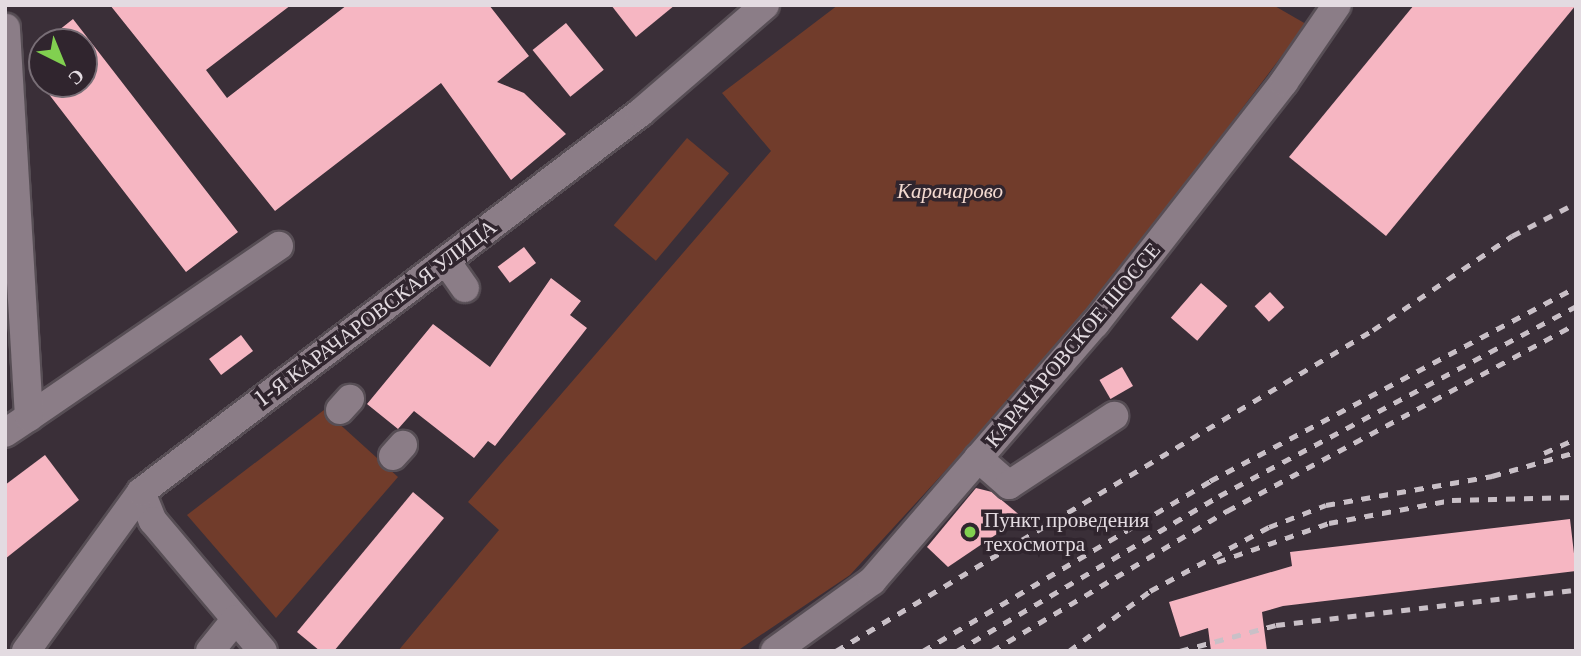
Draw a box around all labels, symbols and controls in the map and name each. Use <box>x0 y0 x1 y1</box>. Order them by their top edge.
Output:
north arrow <box>28 28 98 98</box>
text: С <box>63 64 89 90</box>
park label: Карачарово <box>897 178 1003 204</box>
street label: 1-Я КАРАЧАРОВСКАЯ УЛИЦА <box>251 214 501 412</box>
street label: КАРАЧАРОВСКОЕ ШОССЕ <box>980 238 1166 452</box>
place label: Пункт проведения техосмотра <box>984 507 1149 557</box>
marker: Пункт проведения техосмотра <box>962 524 978 540</box>

